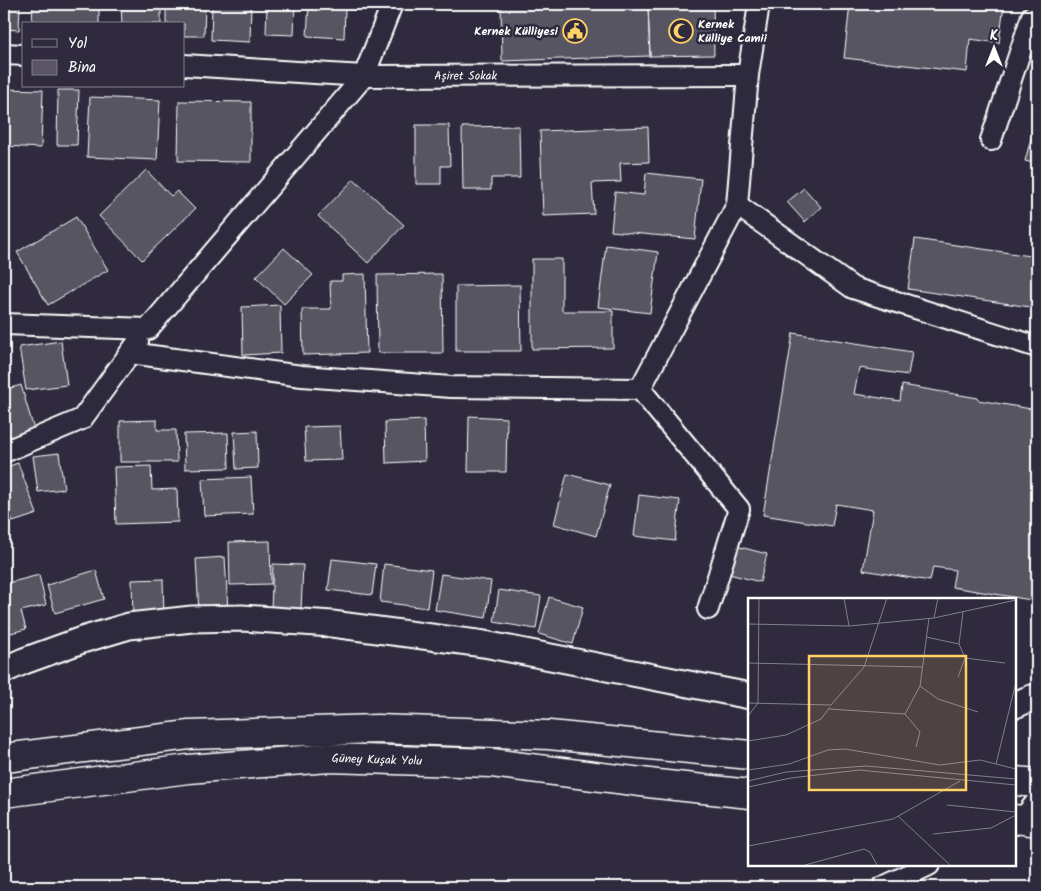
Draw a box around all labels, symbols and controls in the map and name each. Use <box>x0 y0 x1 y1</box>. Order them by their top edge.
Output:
place label: Kernek Külliye Camii <box>698 15 768 48</box>
public building icon: Kernek Külliyesi <box>562 18 588 44</box>
mosque icon: Kernek Külliye Camii <box>668 18 694 44</box>
legend <box>22 22 185 88</box>
place label: Kernek Külliyesi <box>474 22 559 41</box>
north arrow <box>968 22 1018 72</box>
text: K <box>990 25 999 47</box>
text: Yol <box>68 32 87 56</box>
text: Bina <box>68 56 96 80</box>
street label: Aşiret Sokak <box>434 67 497 86</box>
inset map <box>748 598 1016 866</box>
street label: Güney Kuşak Yolu <box>331 749 423 771</box>

